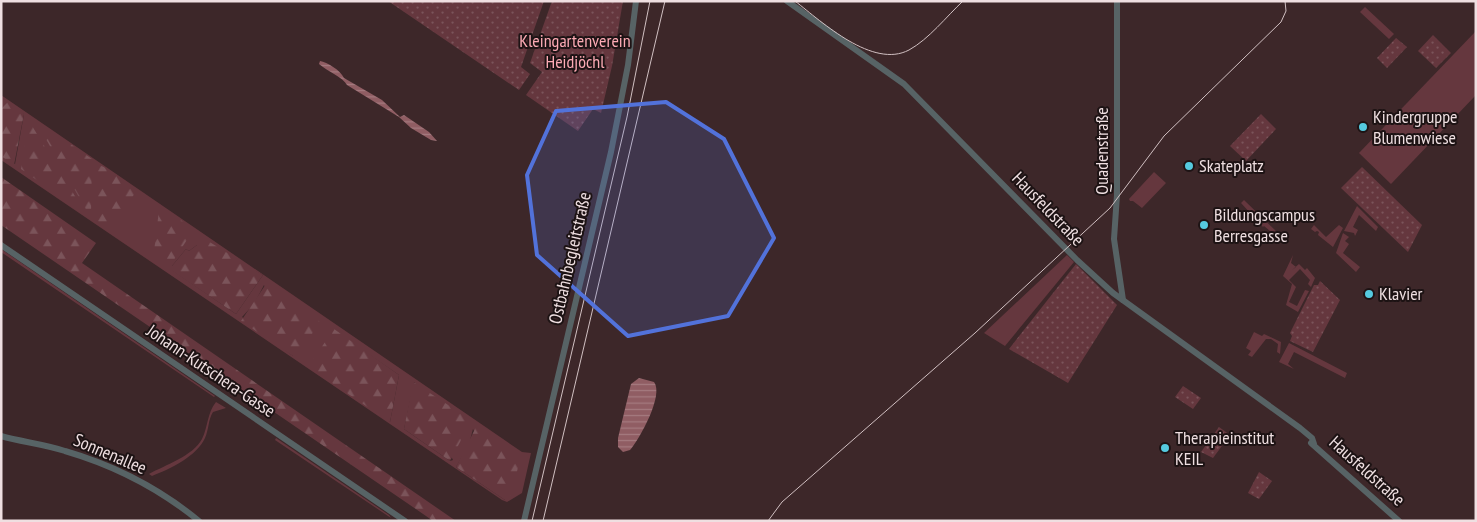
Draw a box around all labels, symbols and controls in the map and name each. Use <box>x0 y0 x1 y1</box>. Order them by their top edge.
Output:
park label: Kleingartenverein Heidjöchl <box>519 29 631 73</box>
place label: Kindergruppe Blumenwiese <box>1373 105 1457 149</box>
street label: Quadenstraße <box>1090 107 1113 195</box>
marker: Kindergruppe Blumenwiese <box>1357 121 1369 133</box>
place label: Skateplatz <box>1199 154 1264 177</box>
marker: Skateplatz <box>1183 160 1195 172</box>
street label: Hausfeldstraße <box>1007 167 1089 250</box>
street label: Ostbahnbegleitstraße <box>543 190 596 326</box>
place label: Bildungscampus Berresgasse <box>1214 203 1315 247</box>
marker: Bildungscampus Berresgasse <box>1198 219 1210 231</box>
place label: Klavier <box>1379 282 1423 305</box>
marker: Klavier <box>1363 288 1375 300</box>
street label: Johann-Kutschera-Gasse <box>142 318 280 422</box>
place label: Therapieinstitut KEIL <box>1175 426 1274 470</box>
street label: Sonnenallee <box>70 428 150 479</box>
street label: Hausfeldstraße <box>1325 431 1410 511</box>
marker: Therapieinstitut KEIL <box>1159 442 1171 454</box>

